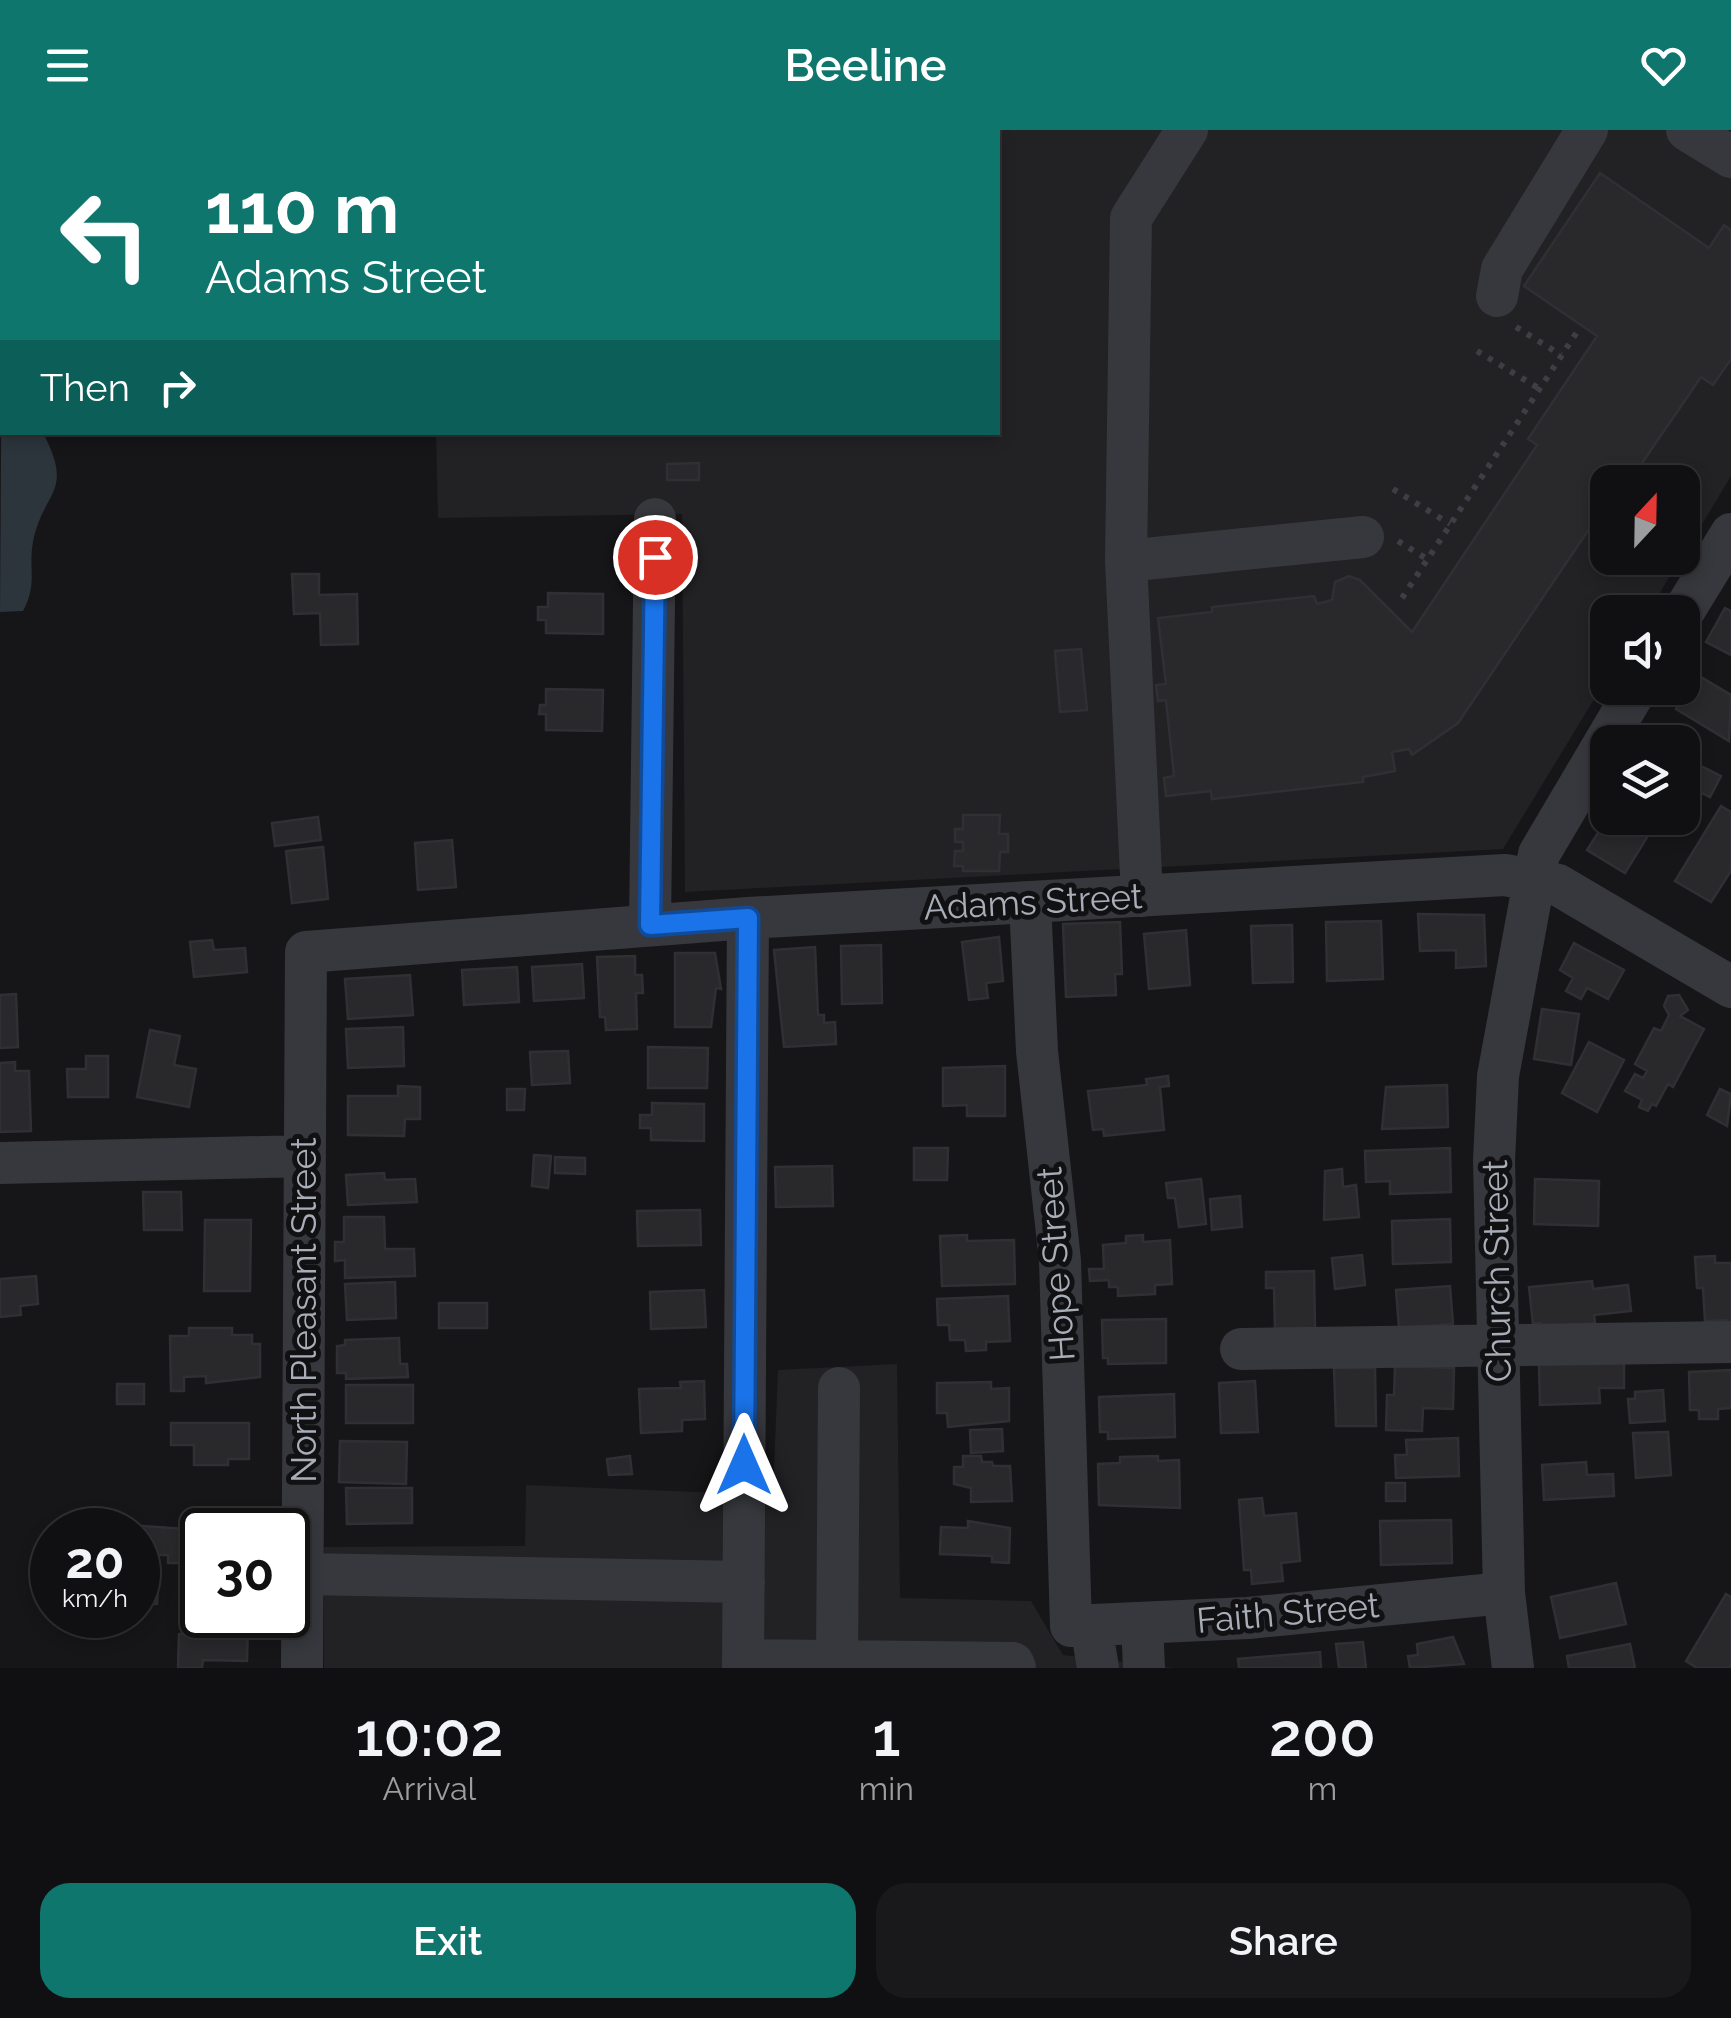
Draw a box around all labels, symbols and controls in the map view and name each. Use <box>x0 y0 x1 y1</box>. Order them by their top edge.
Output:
icon: menu <box>40 38 95 93</box>
icon: heart <box>1636 38 1691 93</box>
text: Beeline <box>784 39 947 92</box>
text: 110 m <box>205 167 399 249</box>
icon: left <box>40 170 170 300</box>
text: Adams Street <box>205 251 487 304</box>
icon: right <box>150 360 205 415</box>
text: Then <box>40 365 130 410</box>
north arrow <box>1590 465 1700 575</box>
map controls <box>1590 465 1700 835</box>
pin <box>613 515 698 600</box>
icon: arrive <box>628 530 683 585</box>
button: sound <box>1590 595 1700 705</box>
button: layers <box>1590 725 1700 835</box>
street label: Adams Street <box>923 875 1144 928</box>
street label: North Pleasant Street <box>283 1137 324 1483</box>
street label: Church Street <box>1474 1159 1519 1383</box>
street label: Hope Street <box>1028 1165 1083 1362</box>
position arrow <box>692 1413 796 1517</box>
speed limit sign: 30 <box>180 1508 310 1638</box>
text: 20 <box>66 1531 124 1590</box>
text: km/h <box>62 1583 128 1613</box>
street label: Faith Street <box>1195 1584 1381 1641</box>
text: 10:02 <box>355 1700 504 1770</box>
text: 1 <box>872 1700 900 1770</box>
text: 200 <box>1269 1700 1376 1770</box>
text: Arrival <box>382 1770 476 1807</box>
text: min <box>859 1770 914 1807</box>
text: m <box>1308 1770 1337 1807</box>
button: Exit <box>40 1883 856 1998</box>
button: Share <box>876 1883 1691 1998</box>

